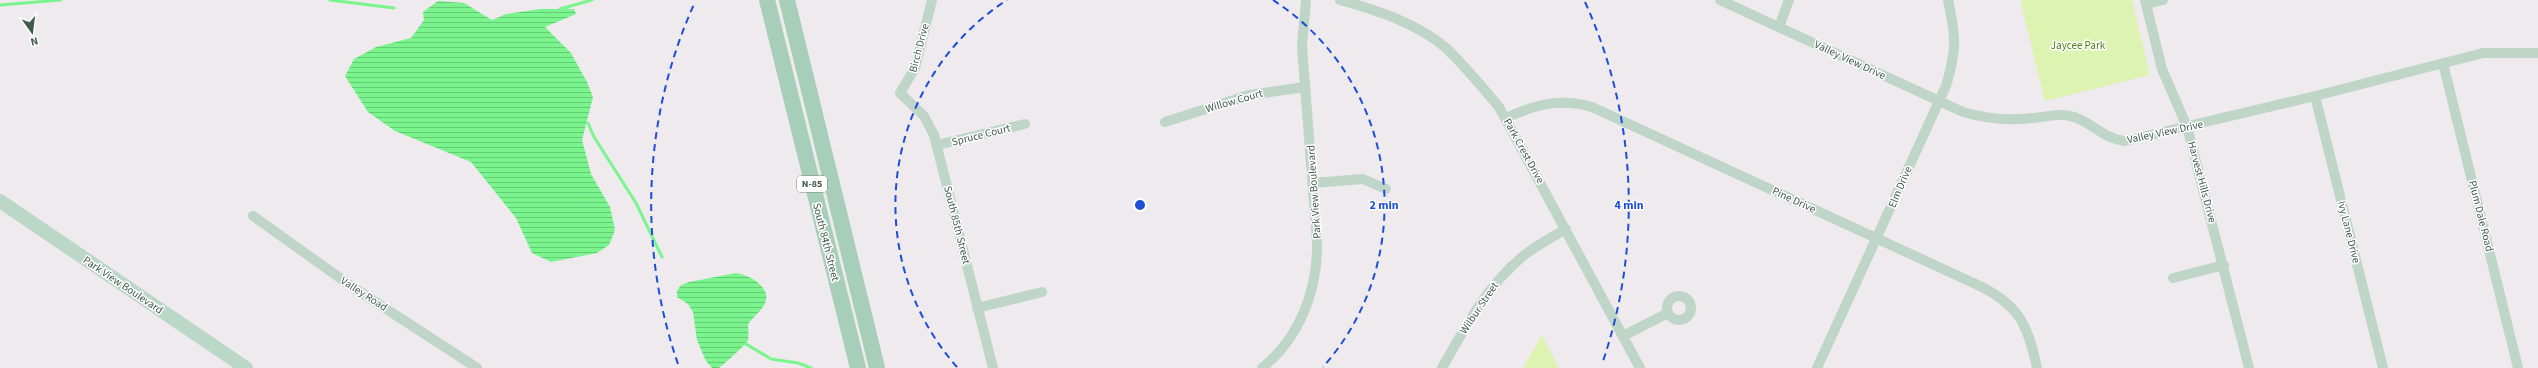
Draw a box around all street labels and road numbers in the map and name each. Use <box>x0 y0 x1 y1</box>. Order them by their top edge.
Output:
street label: Birch Drive <box>905 21 933 74</box>
street label: Valley View Drive <box>1812 37 1889 83</box>
street label: Willow Court <box>1204 86 1265 116</box>
street label: Park Crest Drive <box>1500 116 1548 187</box>
street label: Valley View Drive <box>2126 117 2205 147</box>
street label: Spruce Court <box>950 120 1012 150</box>
street label: Harvest Hills Drive <box>2184 140 2220 225</box>
street label: Park View Boulevard <box>1303 145 1325 239</box>
street label: Elm Drive <box>1885 163 1916 210</box>
road number: N-85 <box>797 176 827 192</box>
street label: Plum Dale Road <box>2465 179 2497 253</box>
street label: Pine Drive <box>1770 183 1819 217</box>
street label: South 85th Street <box>940 184 974 266</box>
street label: Ivy Lane Drive <box>2334 199 2364 265</box>
street label: South 84th Street <box>809 201 843 283</box>
street label: Park View Boulevard <box>80 253 166 317</box>
street label: Valley Road <box>338 273 390 315</box>
street label: Wilbur Street <box>1456 279 1502 337</box>

